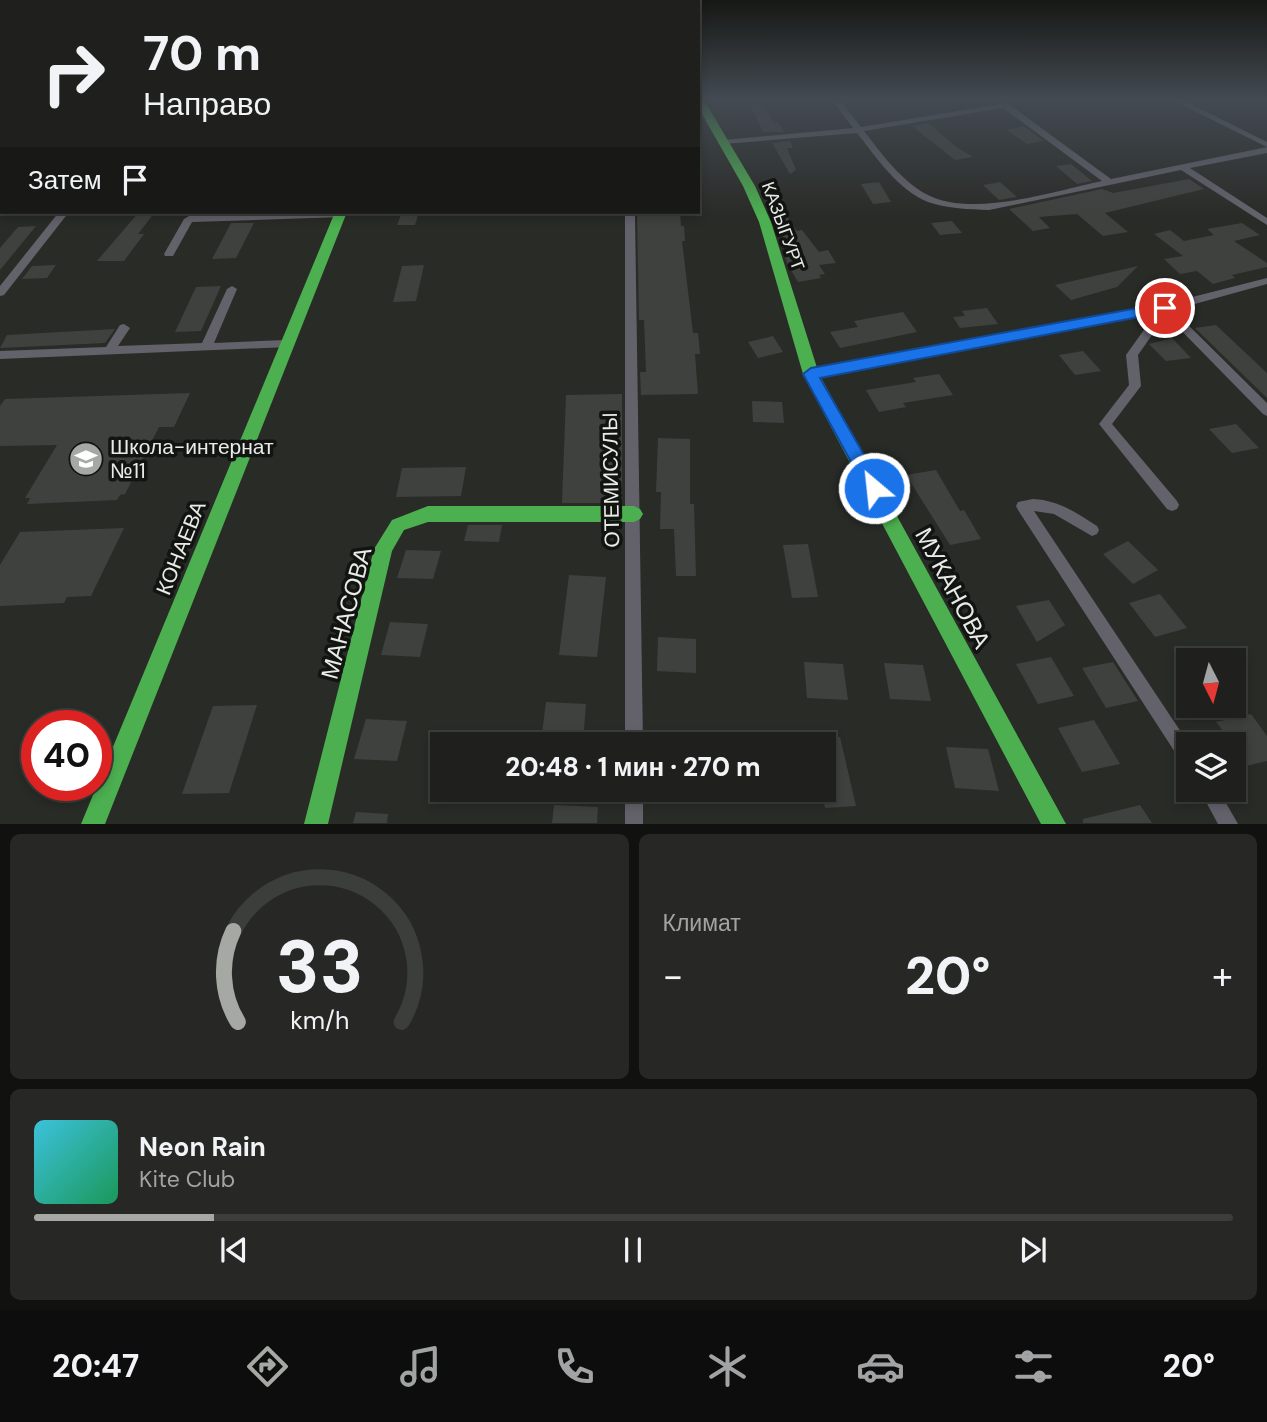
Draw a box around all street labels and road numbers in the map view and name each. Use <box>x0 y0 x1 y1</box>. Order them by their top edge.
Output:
street label: КАЗЫГУРТ <box>756 178 810 274</box>
street label: ОТЕМИСУЛЫ <box>596 412 626 548</box>
street label: КОНАЕВА <box>150 497 212 599</box>
street label: МУКАНОВА <box>908 522 998 654</box>
street label: МАНАСОВА <box>313 544 379 682</box>

